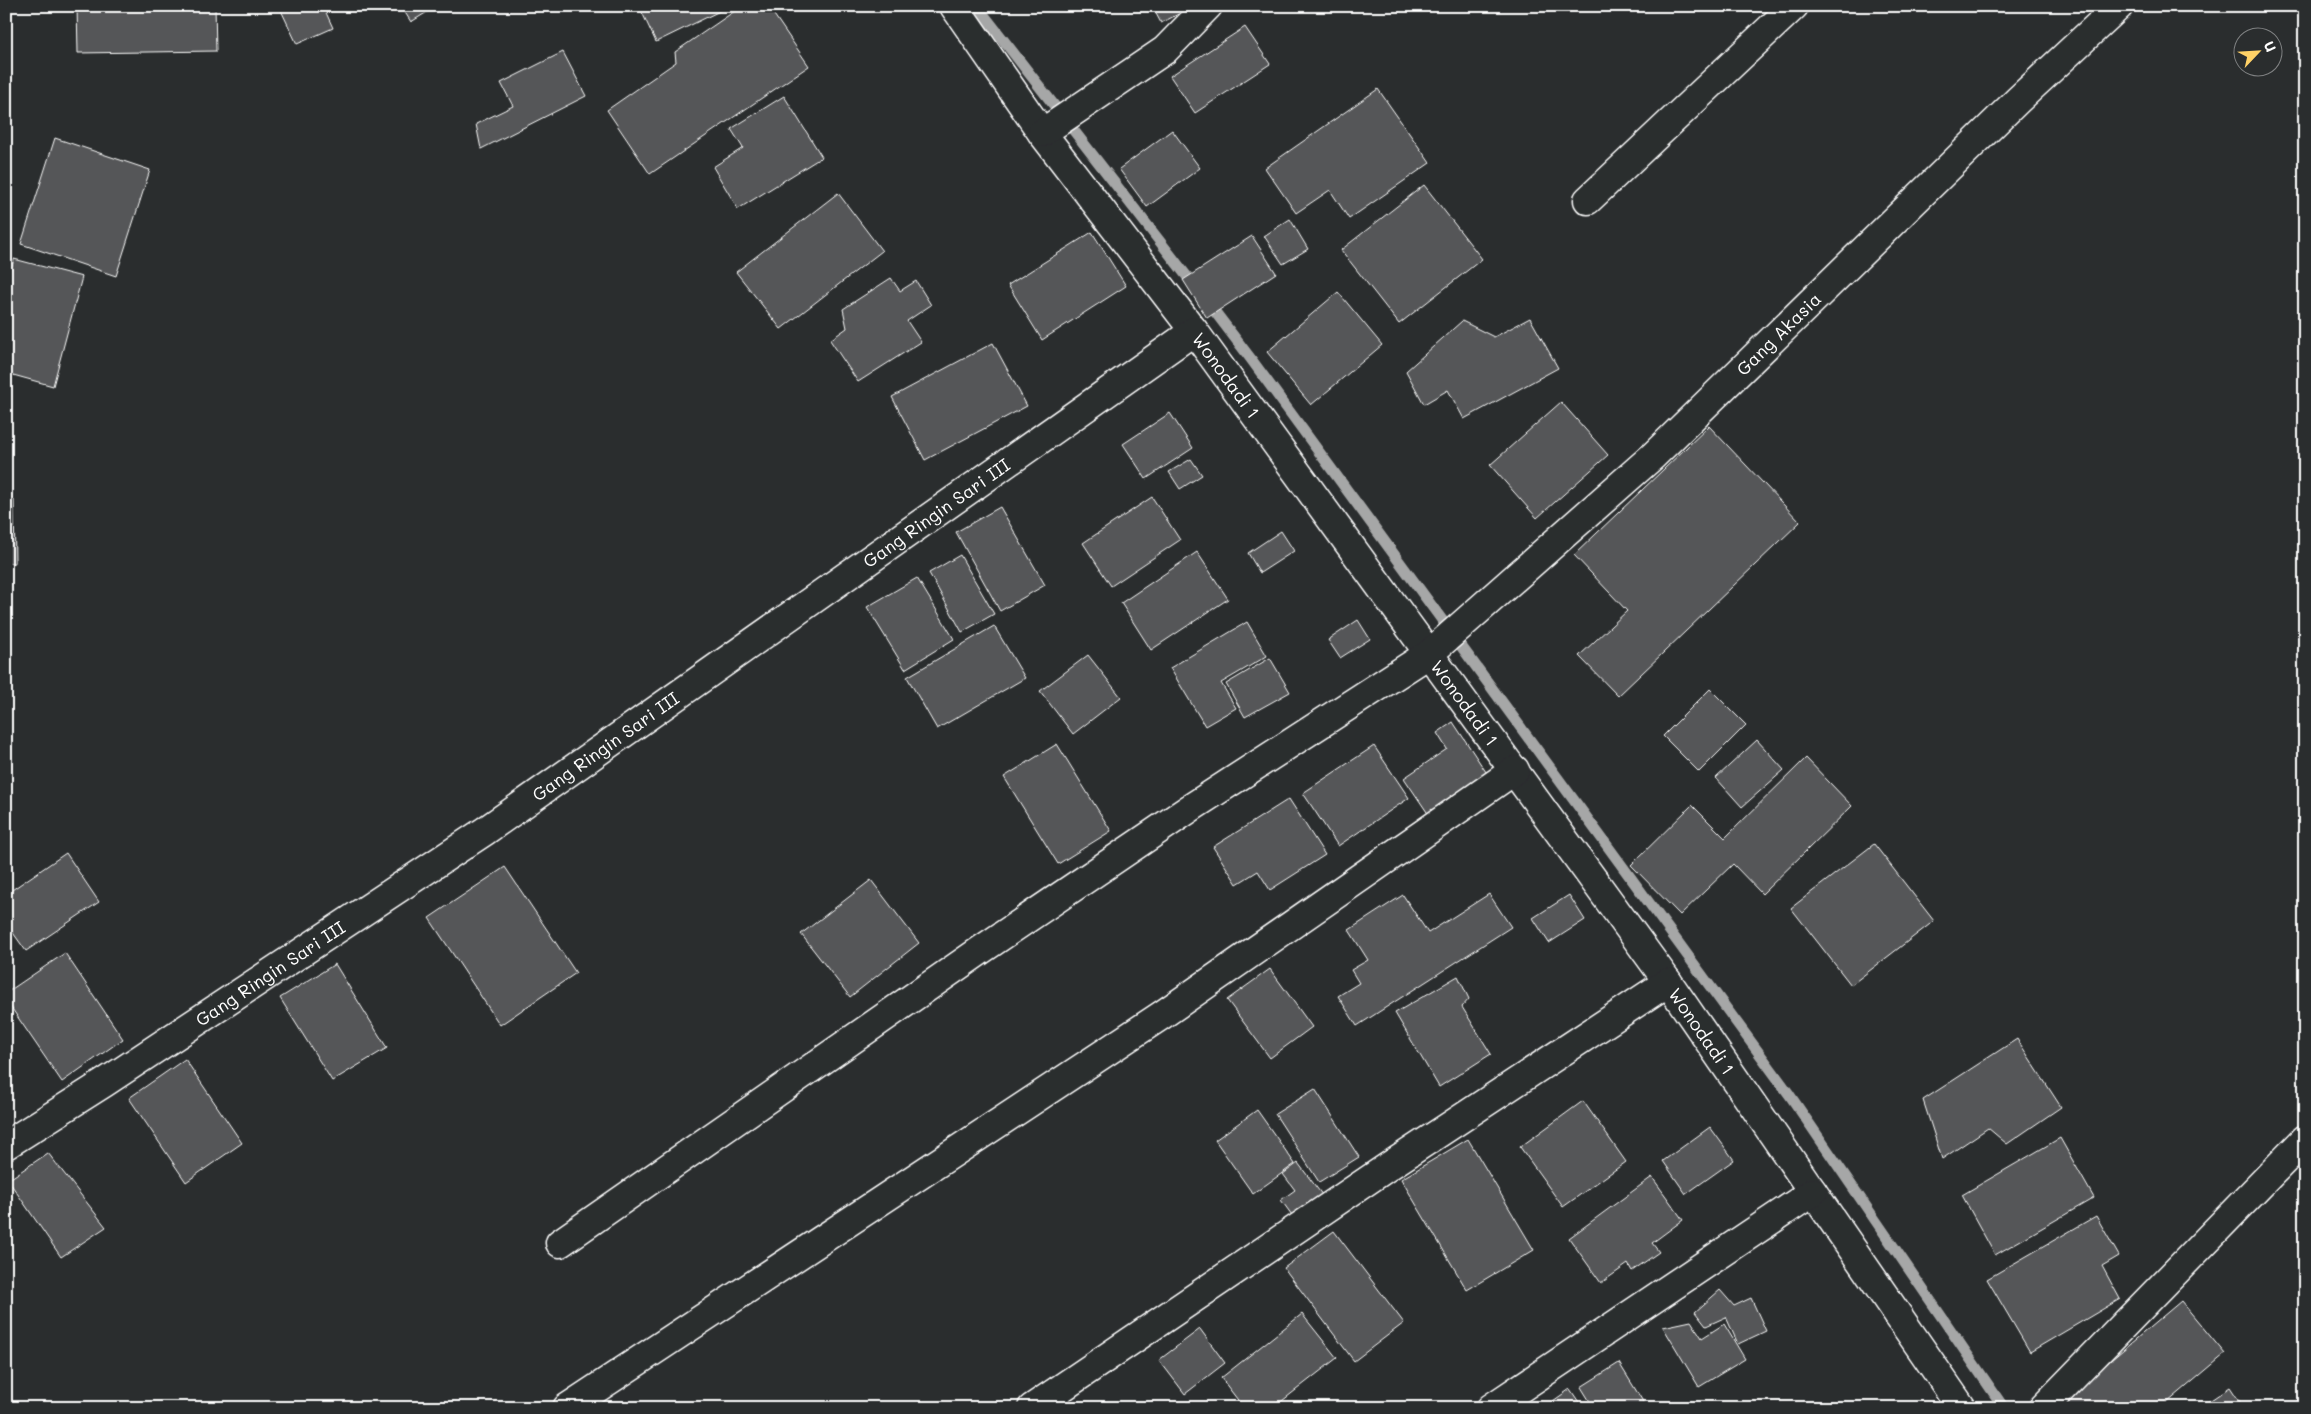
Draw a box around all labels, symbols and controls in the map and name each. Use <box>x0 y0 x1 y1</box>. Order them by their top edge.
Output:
north arrow <box>2234 28 2284 78</box>
text: U <box>2260 38 2281 55</box>
street label: Gang Akasia <box>1731 287 1826 381</box>
street label: Wonodadi 1 <box>1187 328 1266 423</box>
street label: Gang Ringin Sari III <box>858 452 1015 573</box>
street label: Wonodadi 1 <box>1425 655 1504 750</box>
street label: Gang Ringin Sari III <box>527 686 684 806</box>
street label: Gang Ringin Sari III <box>190 915 350 1031</box>
street label: Wonodadi 1 <box>1663 983 1740 1079</box>

